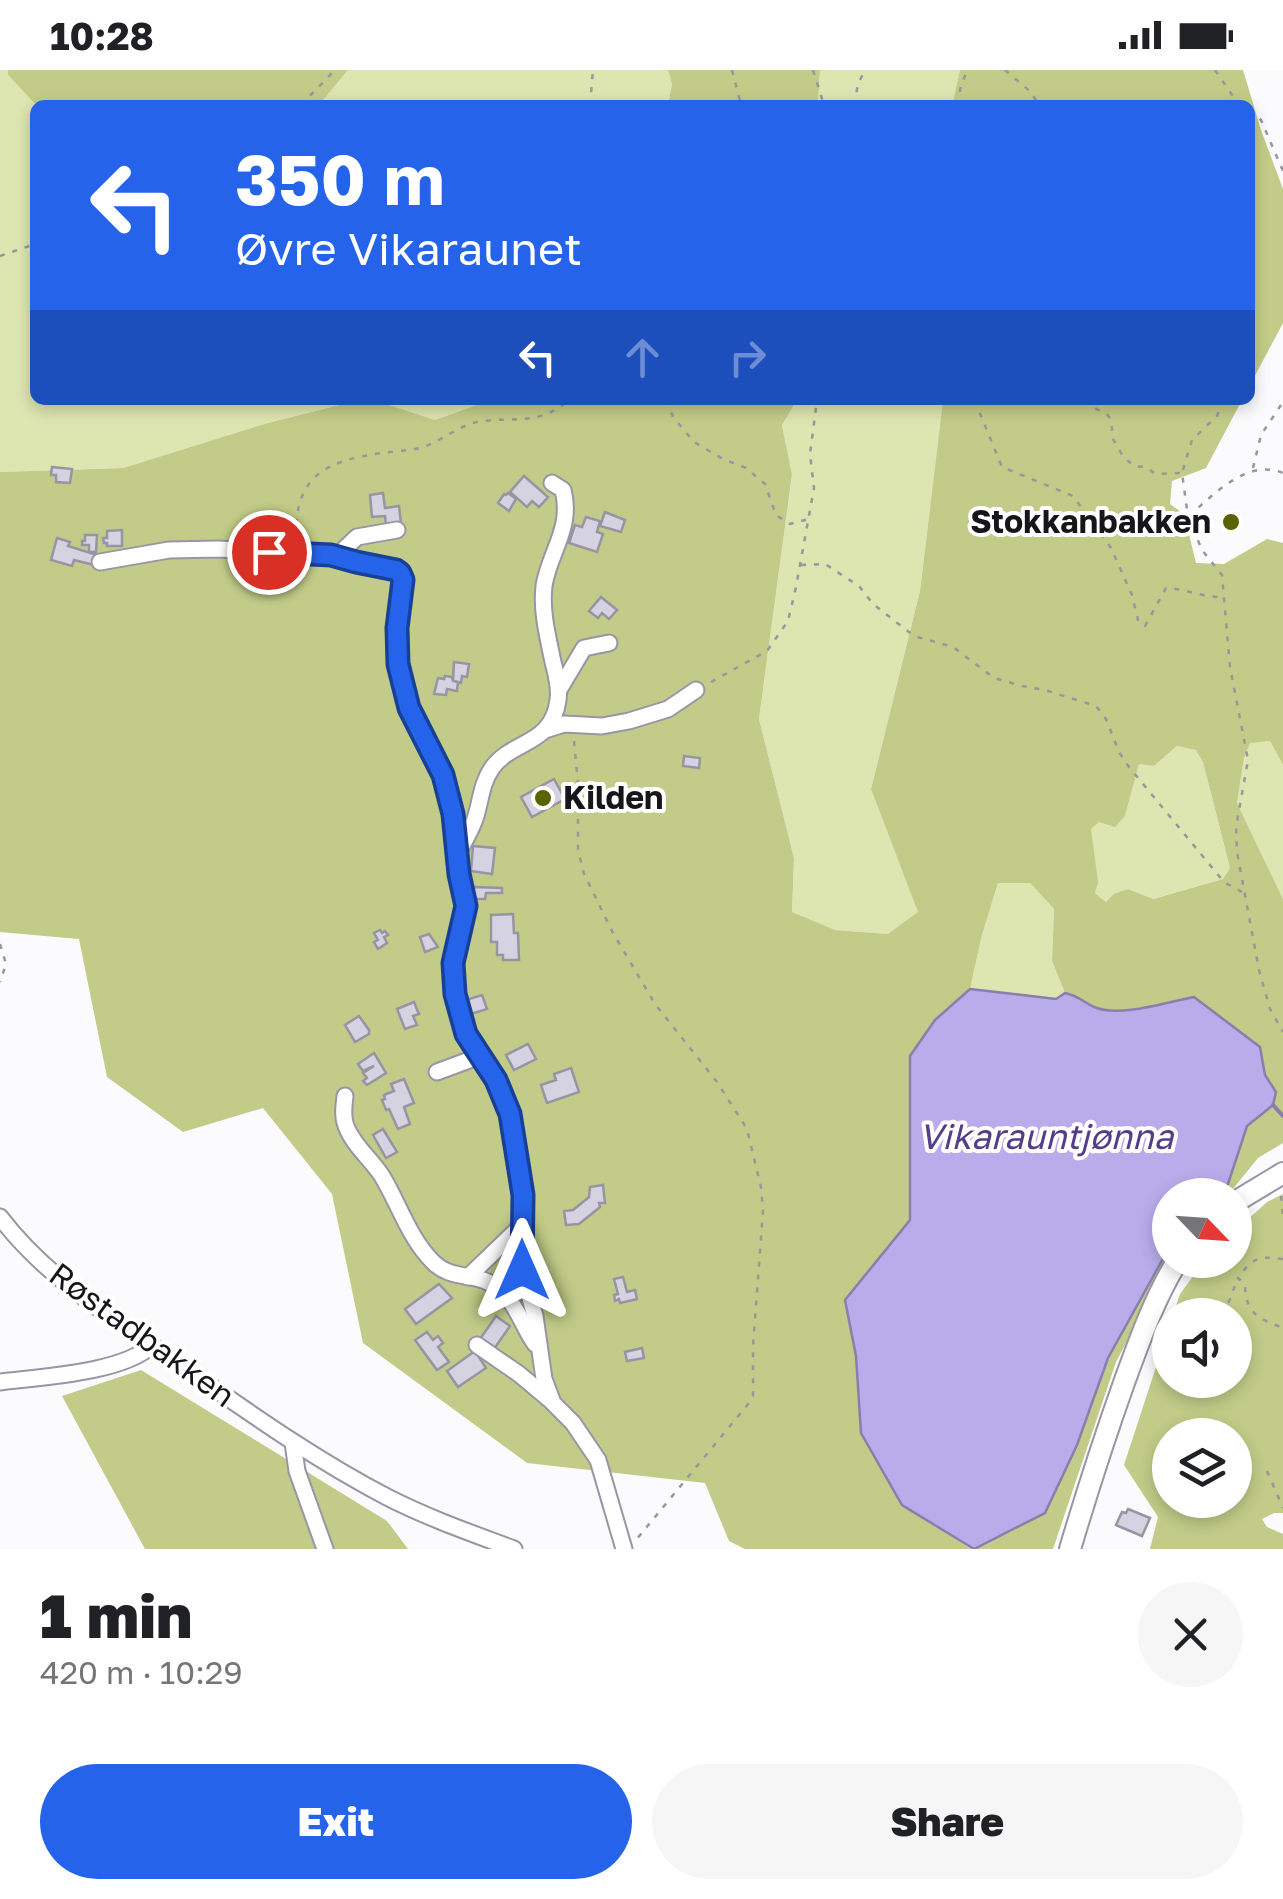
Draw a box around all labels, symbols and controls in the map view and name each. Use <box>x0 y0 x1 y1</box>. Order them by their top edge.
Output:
text: 10:28 <box>50 13 154 58</box>
text: 350 m <box>235 136 445 220</box>
icon: left <box>70 140 200 270</box>
text: Øvre Vikaraunet <box>235 221 582 275</box>
icon: left <box>510 330 565 385</box>
icon: ahead <box>615 330 670 385</box>
icon: right <box>720 330 775 385</box>
place label: Stokkanbakken <box>970 502 1211 540</box>
pin <box>227 510 312 595</box>
marker: Stokkanbakken <box>1220 511 1242 533</box>
icon: arrive <box>242 525 297 580</box>
place label: Kilden <box>563 778 663 816</box>
marker: Kilden <box>532 787 554 809</box>
water label: Vikarauntjønna <box>919 1115 1175 1157</box>
north arrow <box>1152 1178 1252 1278</box>
map controls <box>1152 1178 1252 1518</box>
position arrow <box>470 1218 574 1322</box>
street label: Røstadbakken <box>43 1254 243 1414</box>
button: sound <box>1152 1298 1252 1398</box>
button: layers <box>1152 1418 1252 1518</box>
text: 1 min <box>40 1579 192 1651</box>
button: close <box>1138 1582 1243 1687</box>
text: 420 m · 10:29 <box>40 1653 243 1691</box>
button: Exit <box>40 1764 632 1879</box>
button: Share <box>652 1764 1243 1879</box>

